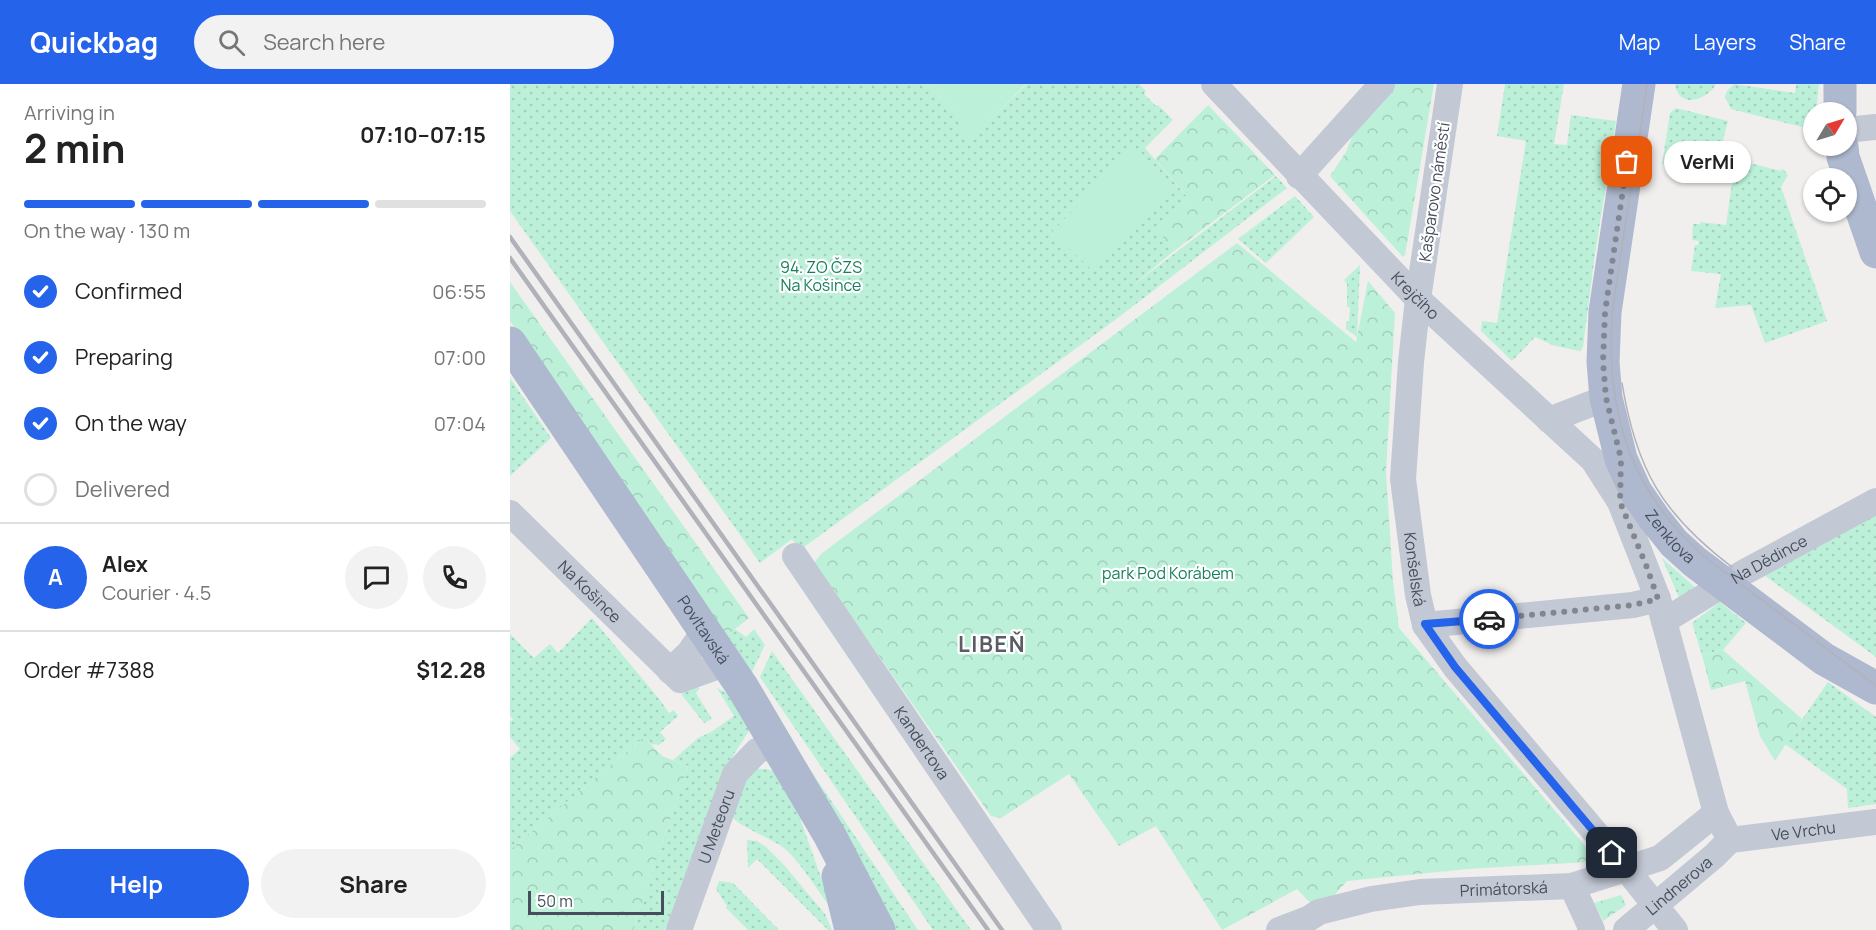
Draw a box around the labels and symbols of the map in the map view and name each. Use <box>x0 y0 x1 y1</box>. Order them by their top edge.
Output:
north arrow <box>1803 102 1857 156</box>
street label: Kašparovo náměstí <box>1413 121 1455 263</box>
pin <box>1601 136 1652 187</box>
callout: VerMi <box>1663 141 1750 183</box>
park label: 94. ZO ČZS Na Košince <box>780 256 862 296</box>
street label: Krejčího <box>1386 267 1444 324</box>
street label: Zenklova <box>1640 505 1700 568</box>
street label: Na Dědince <box>1727 529 1811 589</box>
street label: Konšelská <box>1399 531 1431 609</box>
street label: Na Košince <box>553 555 626 628</box>
park label: park Pod Korábem <box>1102 562 1234 584</box>
courier <box>1459 589 1519 649</box>
street label: Povltavská <box>673 591 735 669</box>
district label: LIBEŇ <box>958 629 1026 659</box>
street label: Kandertova <box>889 702 955 784</box>
street label: U Meteoru <box>693 786 740 867</box>
street label: Ve Vrchu <box>1770 816 1837 846</box>
pin <box>1586 827 1637 878</box>
street label: Lindnerova <box>1641 851 1717 920</box>
street label: Primátorská <box>1459 876 1548 901</box>
scale bar <box>528 888 664 916</box>

